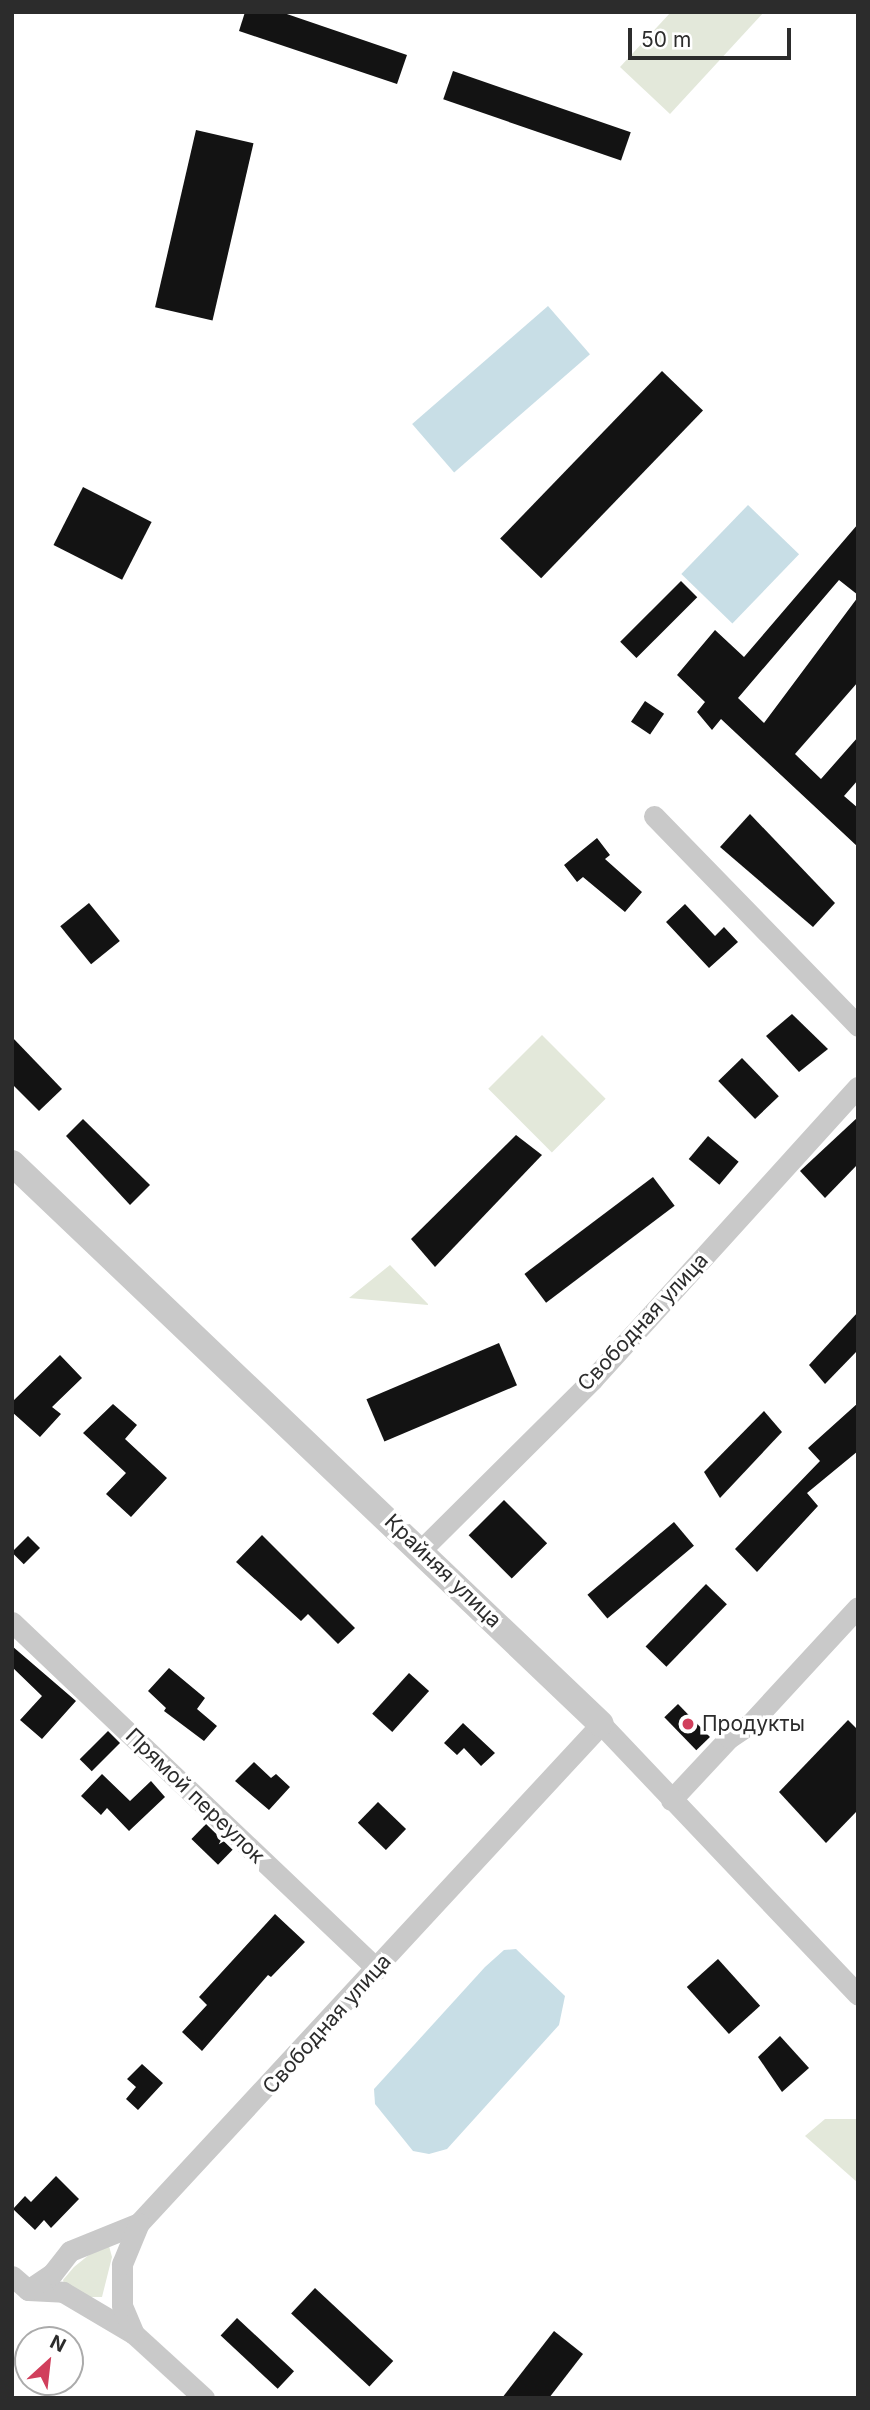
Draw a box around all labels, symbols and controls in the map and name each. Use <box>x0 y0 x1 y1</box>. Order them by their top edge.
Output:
scale bar <box>632 14 795 58</box>
text: 50 m <box>641 27 691 52</box>
street label: Свободная улица <box>573 1248 713 1396</box>
street label: Крайняя улица <box>379 1509 507 1633</box>
place label: Продукты <box>702 1711 805 1737</box>
marker: Продукты <box>680 1716 696 1732</box>
street label: Прямой переулок <box>120 1723 270 1869</box>
street label: Свободная улица <box>258 1949 396 2099</box>
north arrow <box>14 2326 84 2396</box>
text: N <box>46 2330 70 2357</box>

